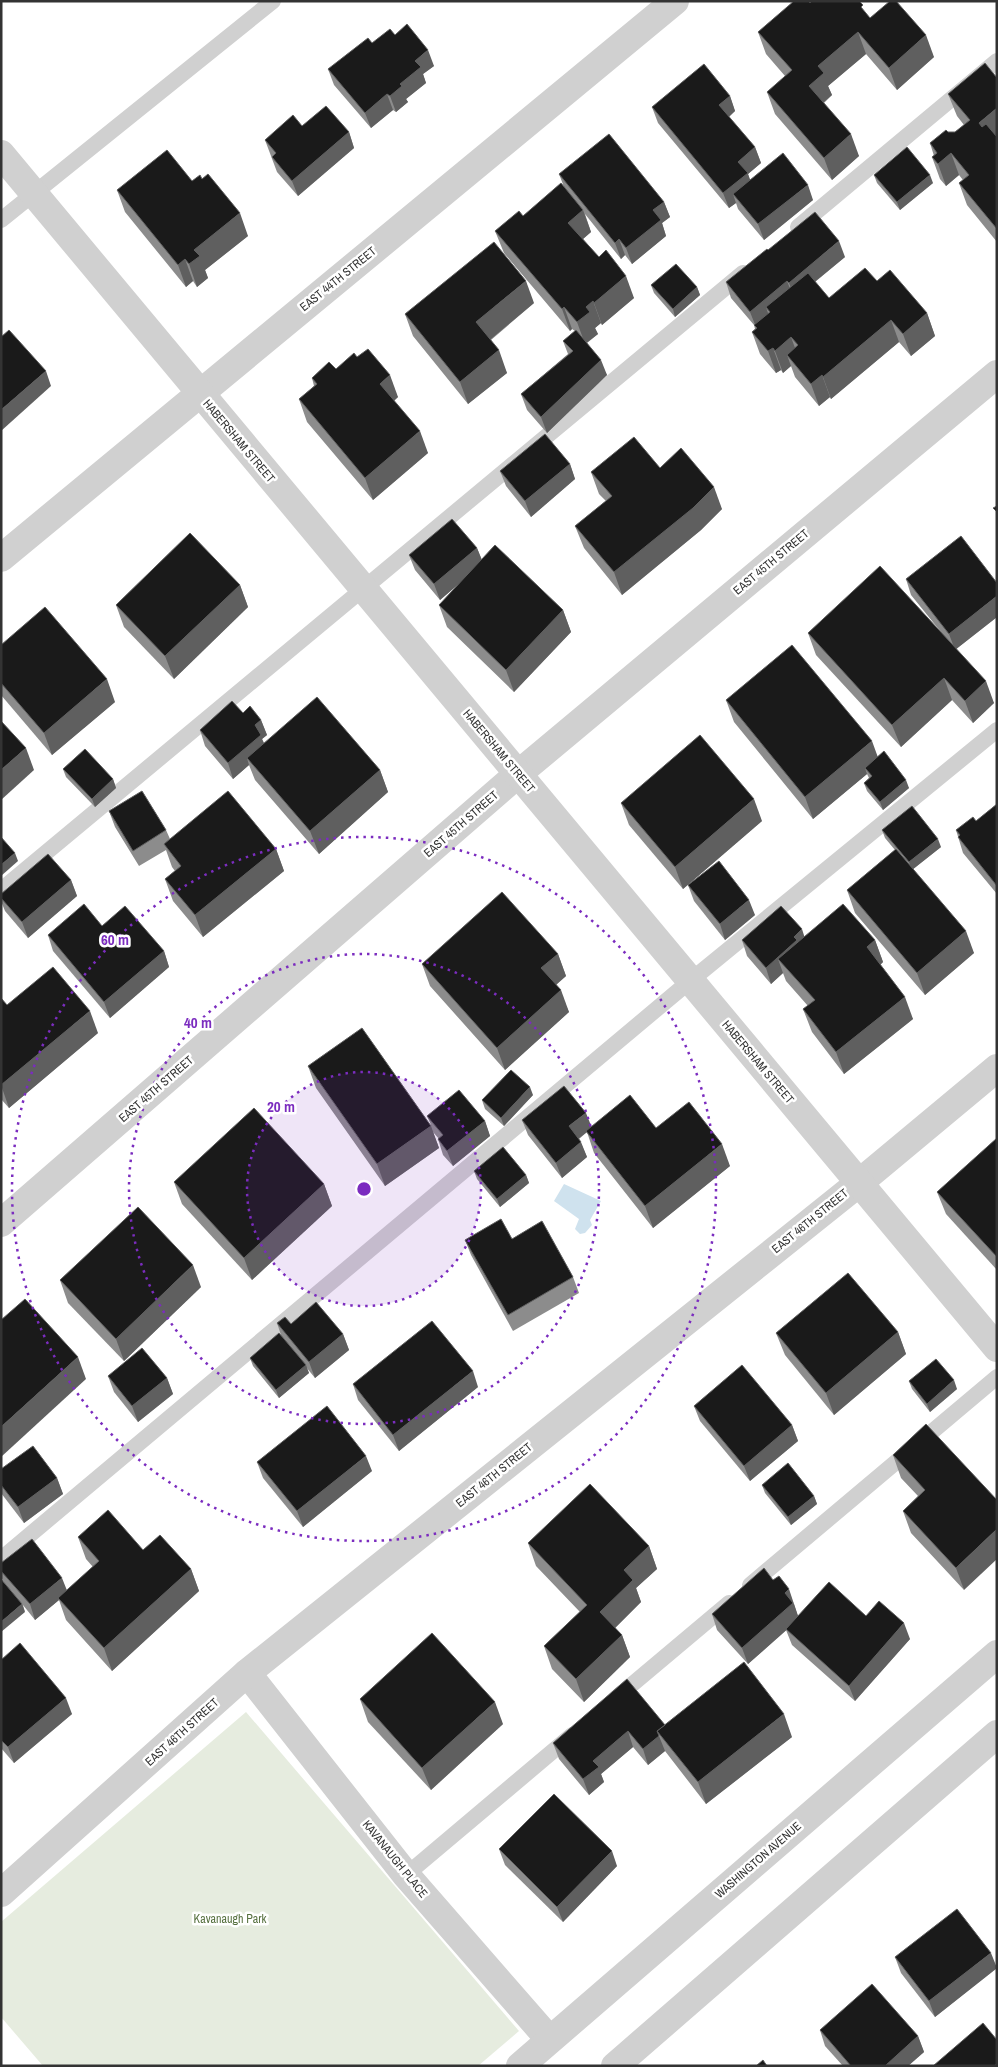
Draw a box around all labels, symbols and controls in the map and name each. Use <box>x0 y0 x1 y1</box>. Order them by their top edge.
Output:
street label: EAST 44TH STREET <box>296 243 380 315</box>
street label: HABERSHAM STREET <box>199 396 279 486</box>
street label: EAST 45TH STREET <box>730 526 812 598</box>
street label: HABERSHAM STREET <box>459 706 539 796</box>
street label: EAST 45TH STREET <box>420 787 502 861</box>
text: 60 m <box>101 929 129 950</box>
text: 40 m <box>184 1012 212 1033</box>
street label: HABERSHAM STREET <box>718 1017 798 1107</box>
street label: EAST 45TH STREET <box>115 1052 197 1126</box>
text: 20 m <box>267 1096 295 1117</box>
centre of rings <box>355 1180 373 1198</box>
street label: EAST 46TH STREET <box>768 1185 852 1257</box>
street label: EAST 46TH STREET <box>452 1439 536 1511</box>
street label: EAST 46TH STREET <box>142 1695 222 1769</box>
street label: KAVANAUGH PLACE <box>359 1817 431 1901</box>
street label: WASHINGTON AVENUE <box>712 1818 804 1902</box>
park label: Kavanaugh Park <box>194 1911 266 1927</box>

